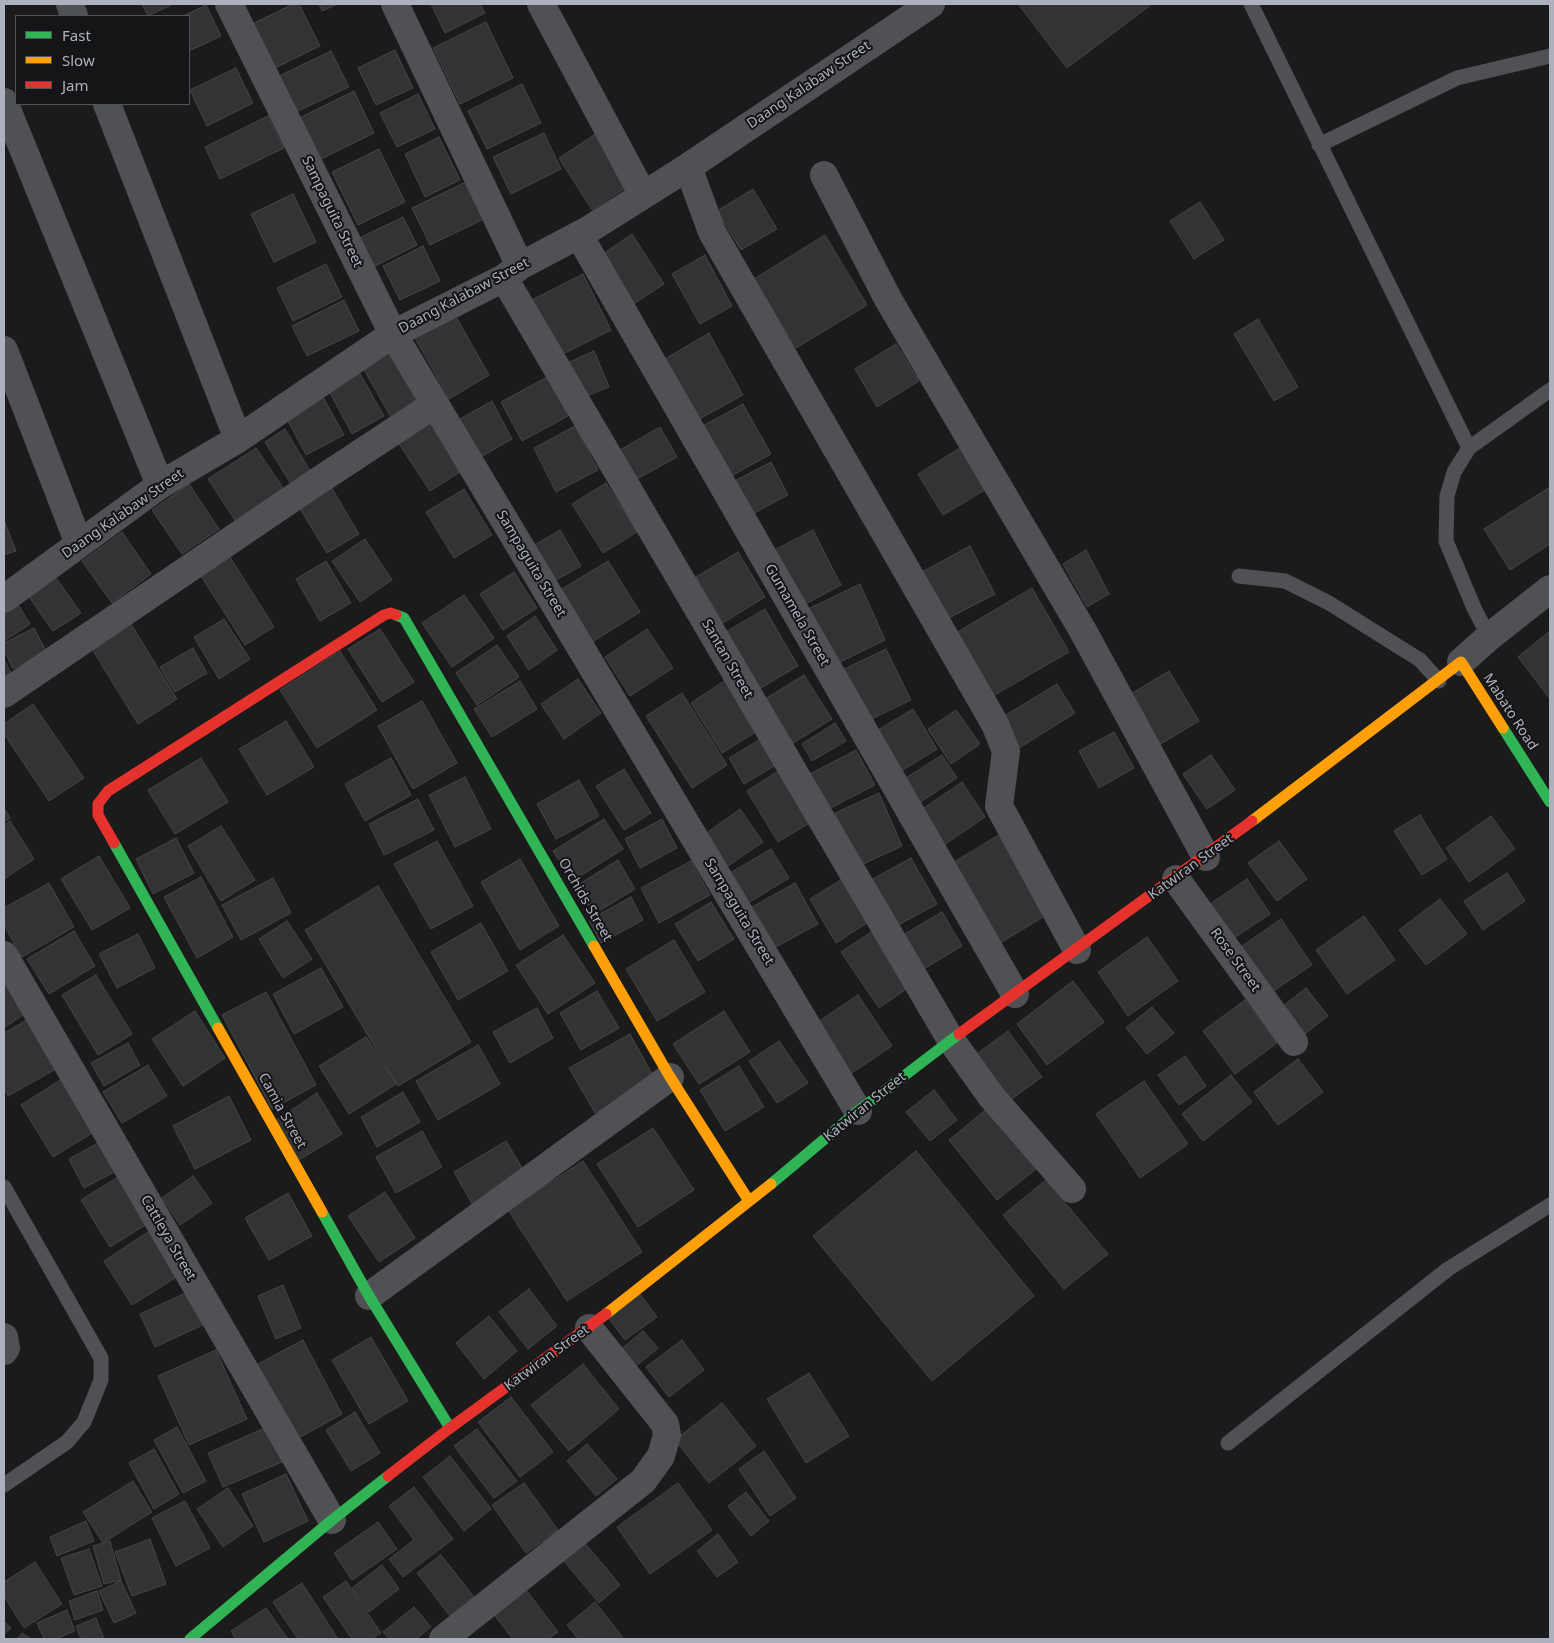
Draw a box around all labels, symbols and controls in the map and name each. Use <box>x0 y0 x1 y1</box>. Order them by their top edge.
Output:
legend <box>15 15 190 105</box>
text: Fast <box>62 25 91 45</box>
street label: Daang Kalabaw Street <box>744 37 874 133</box>
text: Slow <box>62 50 95 70</box>
text: Jam <box>62 75 89 95</box>
street label: Sampaguita Street <box>298 154 366 270</box>
street label: Daang Kalabaw Street <box>396 255 532 337</box>
street label: Daang Kalabaw Street <box>59 466 187 562</box>
street label: Sampaguita Street <box>492 508 570 620</box>
street label: Gumamela Street <box>761 561 833 669</box>
street label: Santan Street <box>698 616 756 702</box>
street label: Mabato Road <box>1479 671 1541 753</box>
street label: Katwiran Street <box>1145 831 1237 903</box>
street label: Orchids Street <box>554 855 616 945</box>
street label: Sampaguita Street <box>700 856 778 968</box>
street label: Rose Street <box>1206 925 1264 995</box>
street label: Katwiran Street <box>820 1069 910 1145</box>
street label: Camia Street <box>254 1070 310 1152</box>
street label: Cattleya Street <box>137 1192 199 1284</box>
street label: Katwiran Street <box>501 1322 593 1394</box>

